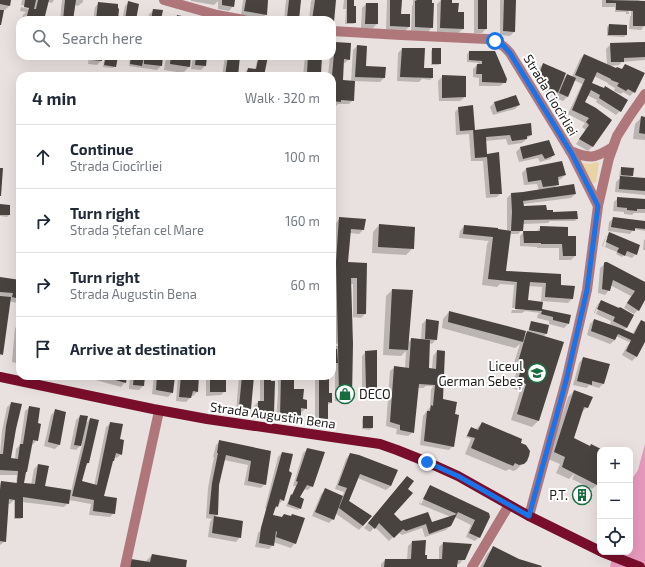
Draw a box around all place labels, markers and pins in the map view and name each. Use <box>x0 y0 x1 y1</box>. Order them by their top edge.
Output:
place label: Liceul German Sebeș <box>438 358 523 390</box>
school or university icon: Liceul German Sebeș <box>526 362 548 384</box>
shop icon: DECO <box>334 383 356 405</box>
place label: DECO <box>359 386 391 402</box>
building icon: P.T. <box>571 484 593 506</box>
place label: P.T. <box>549 487 568 503</box>

